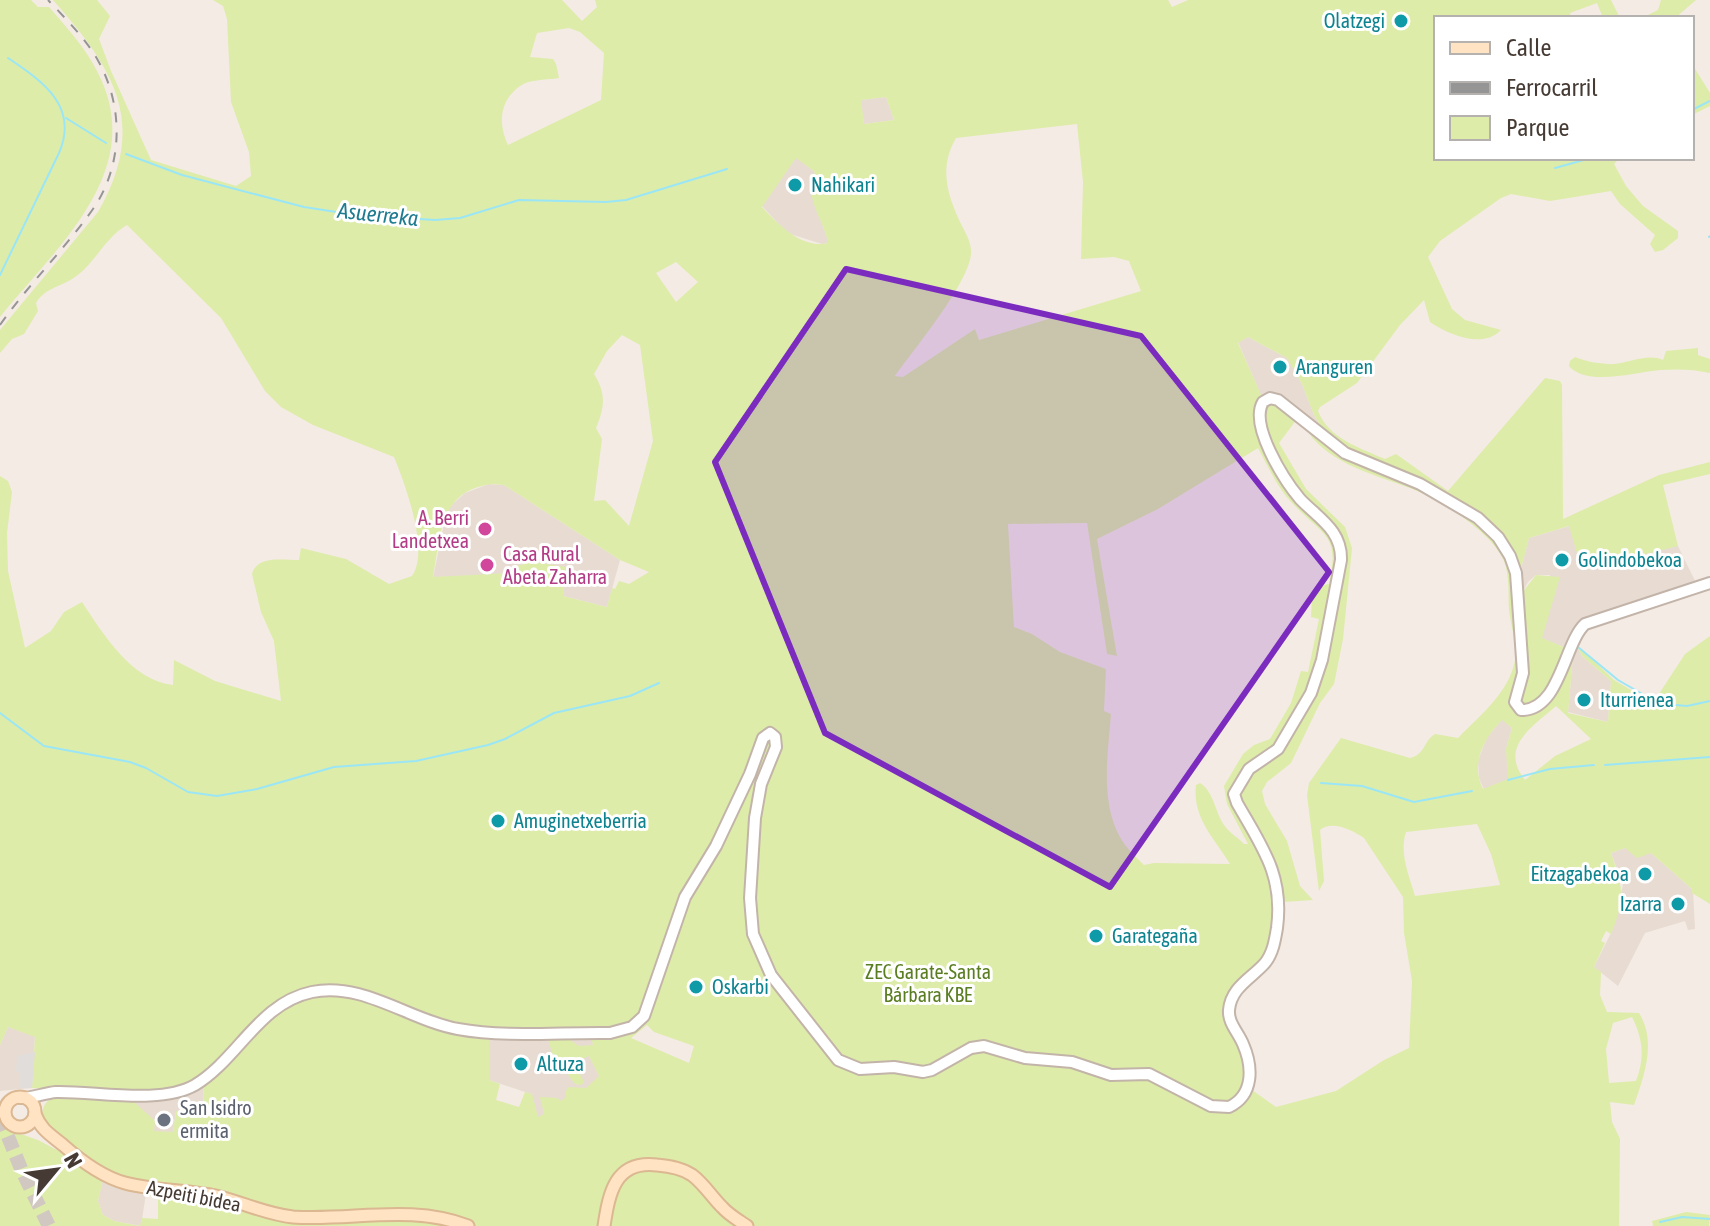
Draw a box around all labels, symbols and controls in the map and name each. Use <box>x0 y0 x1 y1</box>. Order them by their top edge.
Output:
place label: Olatzegi <box>1324 9 1385 32</box>
marker: Olatzegi <box>1392 12 1410 30</box>
legend <box>1434 16 1694 160</box>
text: Calle <box>1506 34 1551 61</box>
text: Ferrocarril <box>1506 74 1598 101</box>
text: Parque <box>1506 114 1569 141</box>
place label: Nahikari <box>811 173 875 196</box>
marker: Nahikari <box>786 176 804 194</box>
water label: Asuerreka <box>335 197 420 231</box>
place label: Aranguren <box>1296 355 1373 378</box>
marker: Aranguren <box>1271 358 1289 376</box>
place label: A. Berri Landetxea <box>392 506 469 552</box>
marker: A. Berri Landetxea <box>476 520 494 538</box>
place label: Casa Rural Abeta Zaharra <box>503 542 607 588</box>
place label: Golindobekoa <box>1578 548 1682 571</box>
marker: Golindobekoa <box>1553 551 1571 569</box>
marker: Casa Rural Abeta Zaharra <box>478 556 496 574</box>
place label: Iturrienea <box>1600 688 1674 711</box>
marker: Iturrienea <box>1575 691 1593 709</box>
place label: Amuginetxeberria <box>514 809 647 832</box>
marker: Amuginetxeberria <box>489 812 507 830</box>
place label: Eitzagabekoa <box>1530 862 1629 885</box>
marker: Eitzagabekoa <box>1636 865 1654 883</box>
place label: Izarra <box>1620 892 1662 915</box>
marker: Izarra <box>1669 895 1687 913</box>
place label: Garategaña <box>1112 924 1198 947</box>
marker: Garategaña <box>1087 927 1105 945</box>
park label: ZEC Garate-Santa Bárbara KBE <box>865 960 991 1006</box>
place label: Oskarbi <box>712 975 769 998</box>
marker: Oskarbi <box>687 978 705 996</box>
place label: Altuza <box>537 1052 584 1075</box>
marker: Altuza <box>512 1055 530 1073</box>
place label: San Isidro ermita <box>180 1096 252 1142</box>
marker: San Isidro ermita <box>155 1111 173 1129</box>
north arrow <box>16 1130 96 1210</box>
text: N <box>59 1148 88 1172</box>
street label: Azpeiti bidea <box>145 1175 243 1216</box>

